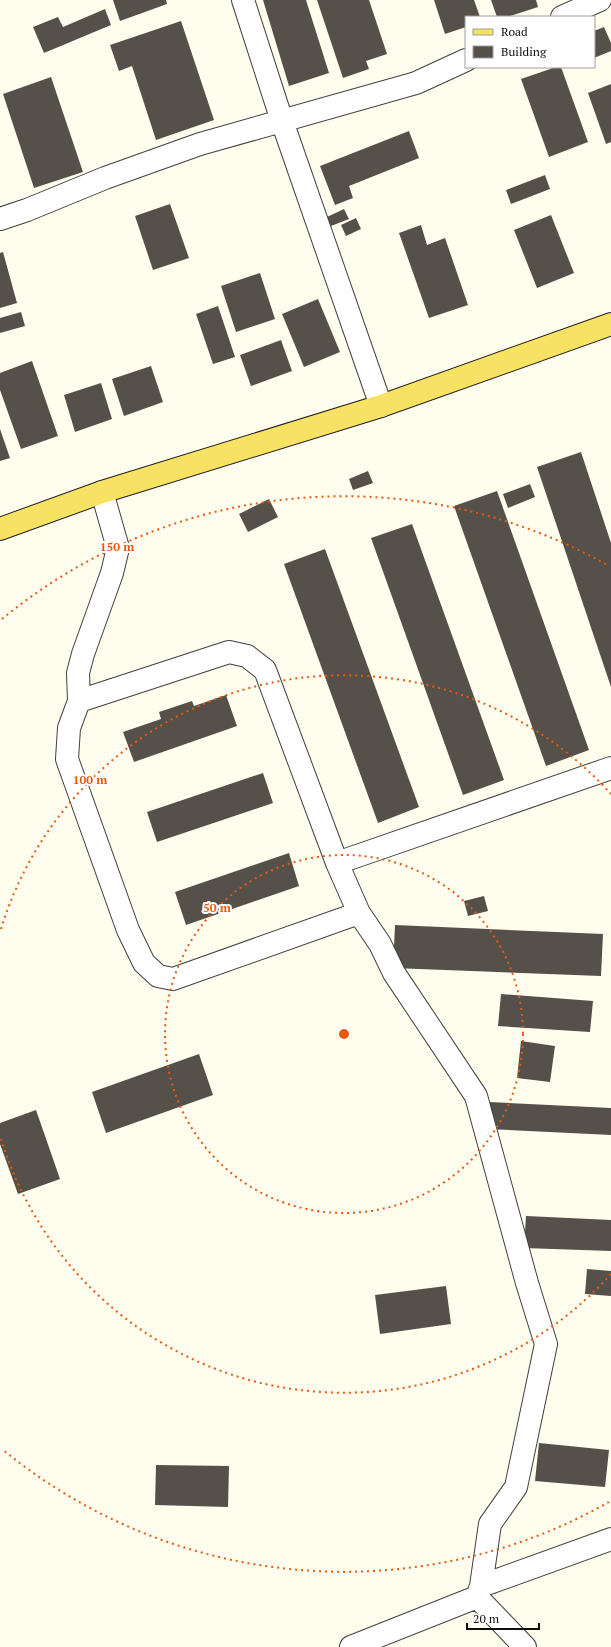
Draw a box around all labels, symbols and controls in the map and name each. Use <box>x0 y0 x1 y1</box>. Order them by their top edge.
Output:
legend <box>465 16 595 68</box>
text: Road <box>501 24 528 39</box>
text: Building <box>501 44 547 59</box>
text: 150 m <box>100 539 134 554</box>
text: 100 m <box>73 772 107 787</box>
text: 50 m <box>203 900 231 915</box>
centre of rings <box>337 1027 351 1041</box>
scale bar <box>467 1605 539 1631</box>
text: 20 m <box>473 1611 500 1626</box>

